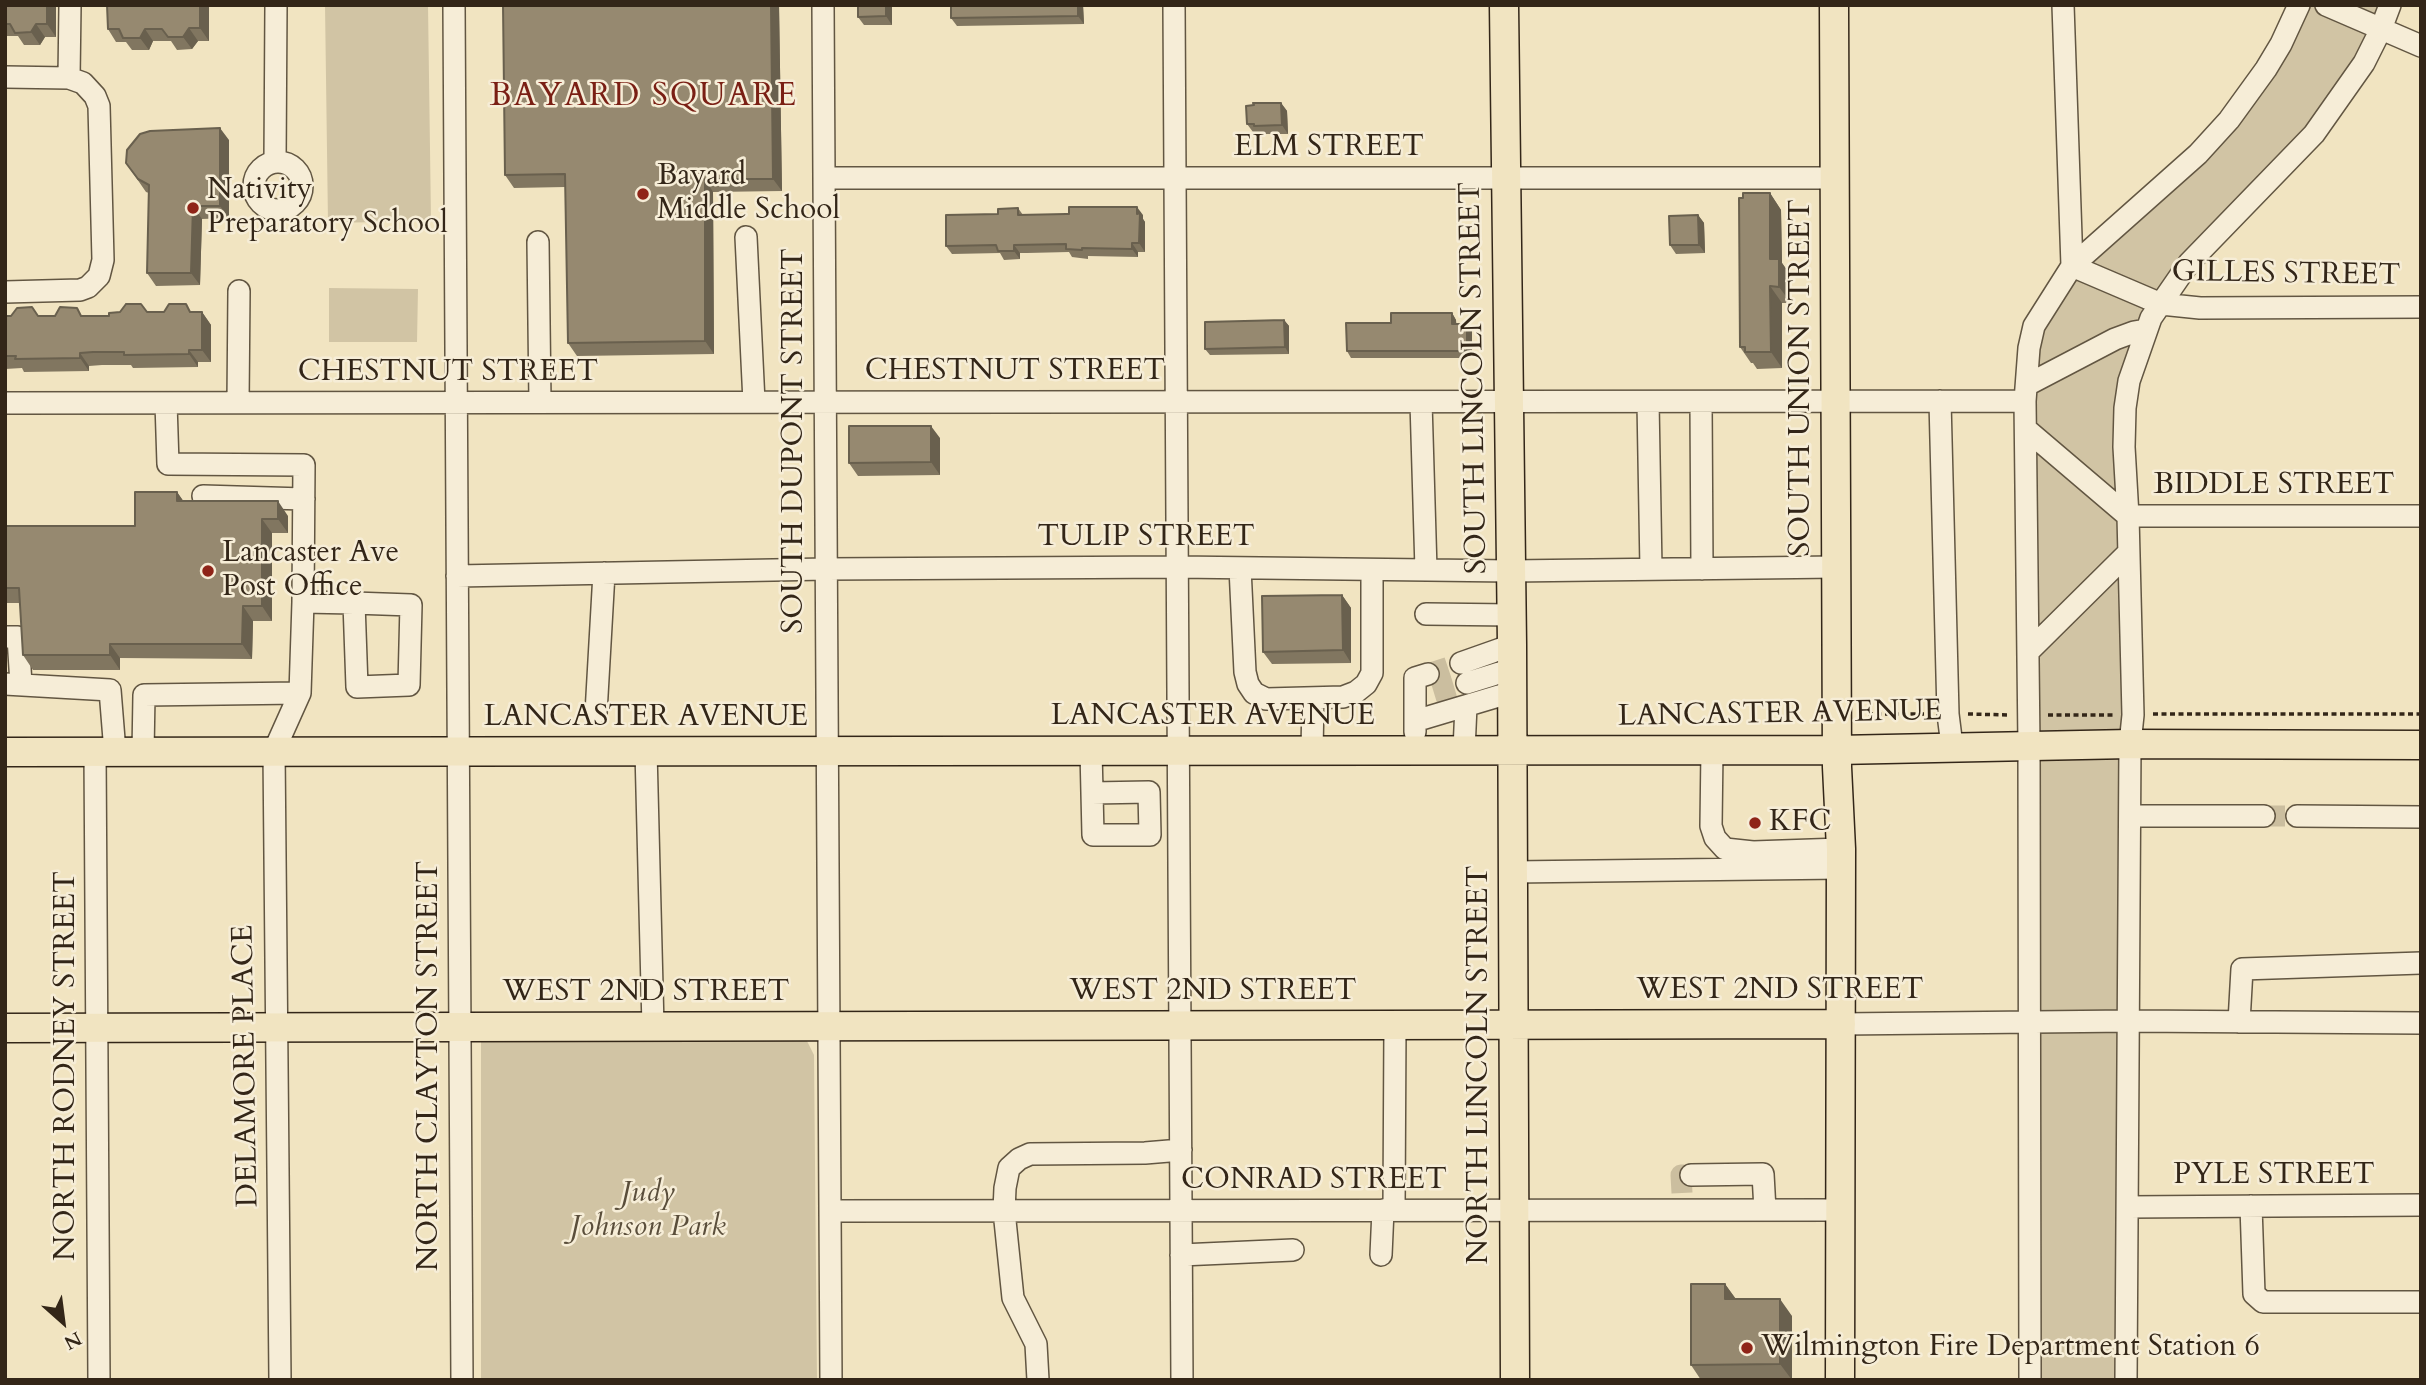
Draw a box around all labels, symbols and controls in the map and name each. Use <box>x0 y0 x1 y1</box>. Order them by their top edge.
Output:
district label: BAYARD SQUARE <box>491 79 797 117</box>
street label: ELM STREET <box>1234 130 1424 166</box>
place label: Bayard Middle School <box>657 159 840 230</box>
place label: Nativity Preparatory School <box>207 173 448 244</box>
street label: SOUTH LINCOLN STREET <box>1454 182 1496 574</box>
marker: Bayard Middle School <box>635 186 651 202</box>
street label: SOUTH UNION STREET <box>1784 199 1820 557</box>
marker: Nativity Preparatory School <box>185 200 201 216</box>
street label: SOUTH DUPONT STREET <box>777 248 813 634</box>
street label: GILLES STREET <box>2171 255 2401 295</box>
street label: CHESTNUT STREET <box>865 354 1165 390</box>
street label: CHESTNUT STREET <box>298 355 598 391</box>
street label: BIDDLE STREET <box>2154 468 2394 504</box>
street label: TULIP STREET <box>1037 520 1255 556</box>
place label: Lancaster Ave Post Office <box>222 536 399 606</box>
marker: Lancaster Ave Post Office <box>200 563 216 579</box>
street label: LANCASTER AVENUE <box>1618 694 1942 736</box>
street label: LANCASTER AVENUE <box>1051 699 1375 735</box>
street label: LANCASTER AVENUE <box>484 700 808 736</box>
place label: KFC <box>1769 805 1831 841</box>
marker: KFC <box>1747 815 1763 831</box>
street label: NORTH CLAYTON STREET <box>412 861 448 1271</box>
street label: NORTH LINCOLN STREET <box>1462 866 1498 1264</box>
street label: NORTH RODNEY STREET <box>49 871 85 1261</box>
street label: DELAMORE PLACE <box>227 924 267 1208</box>
street label: WEST 2ND STREET <box>1637 973 1923 1009</box>
street label: WEST 2ND STREET <box>1070 974 1356 1010</box>
street label: WEST 2ND STREET <box>503 975 789 1011</box>
street label: PYLE STREET <box>2173 1158 2375 1194</box>
street label: CONRAD STREET <box>1181 1163 1447 1199</box>
park label: Judy Johnson Park <box>570 1176 726 1246</box>
north arrow <box>28 1287 98 1357</box>
text: N <box>59 1325 86 1356</box>
place label: Wilmington Fire Department Station 6 <box>1761 1330 2260 1366</box>
marker: Wilmington Fire Department Station 6 <box>1739 1340 1755 1356</box>

